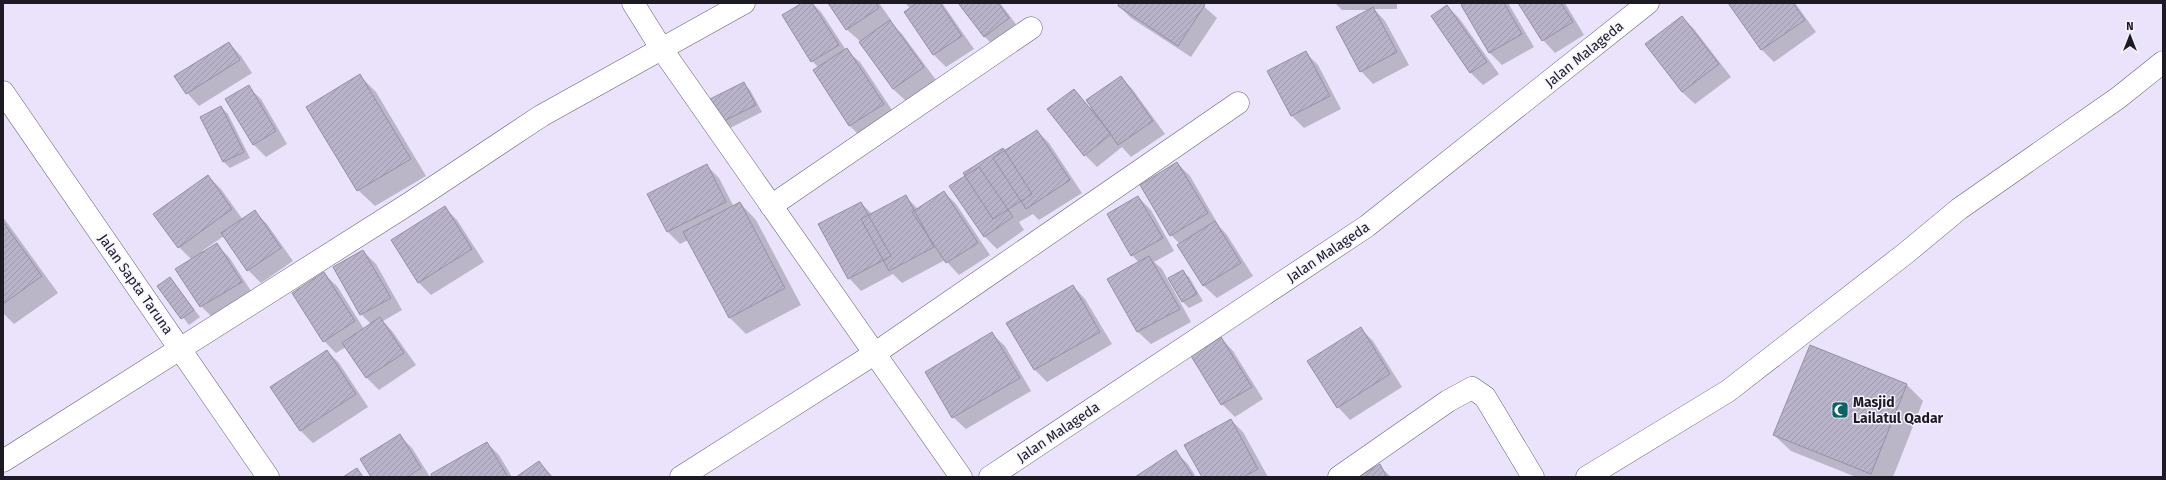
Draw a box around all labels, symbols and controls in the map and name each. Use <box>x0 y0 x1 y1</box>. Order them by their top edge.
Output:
north arrow <box>2110 16 2150 56</box>
street label: Jalan Malageda <box>1542 18 1627 91</box>
text: N <box>2126 20 2134 33</box>
street label: Jalan Malageda <box>1284 219 1373 286</box>
street label: Jalan Sapta Taruna <box>95 231 177 338</box>
place label: Masjid Lailatul Qadar <box>1853 394 1944 427</box>
street label: Jalan Malageda <box>1014 399 1103 466</box>
mosque icon: Masjid Lailatul Qadar <box>1830 400 1850 420</box>

